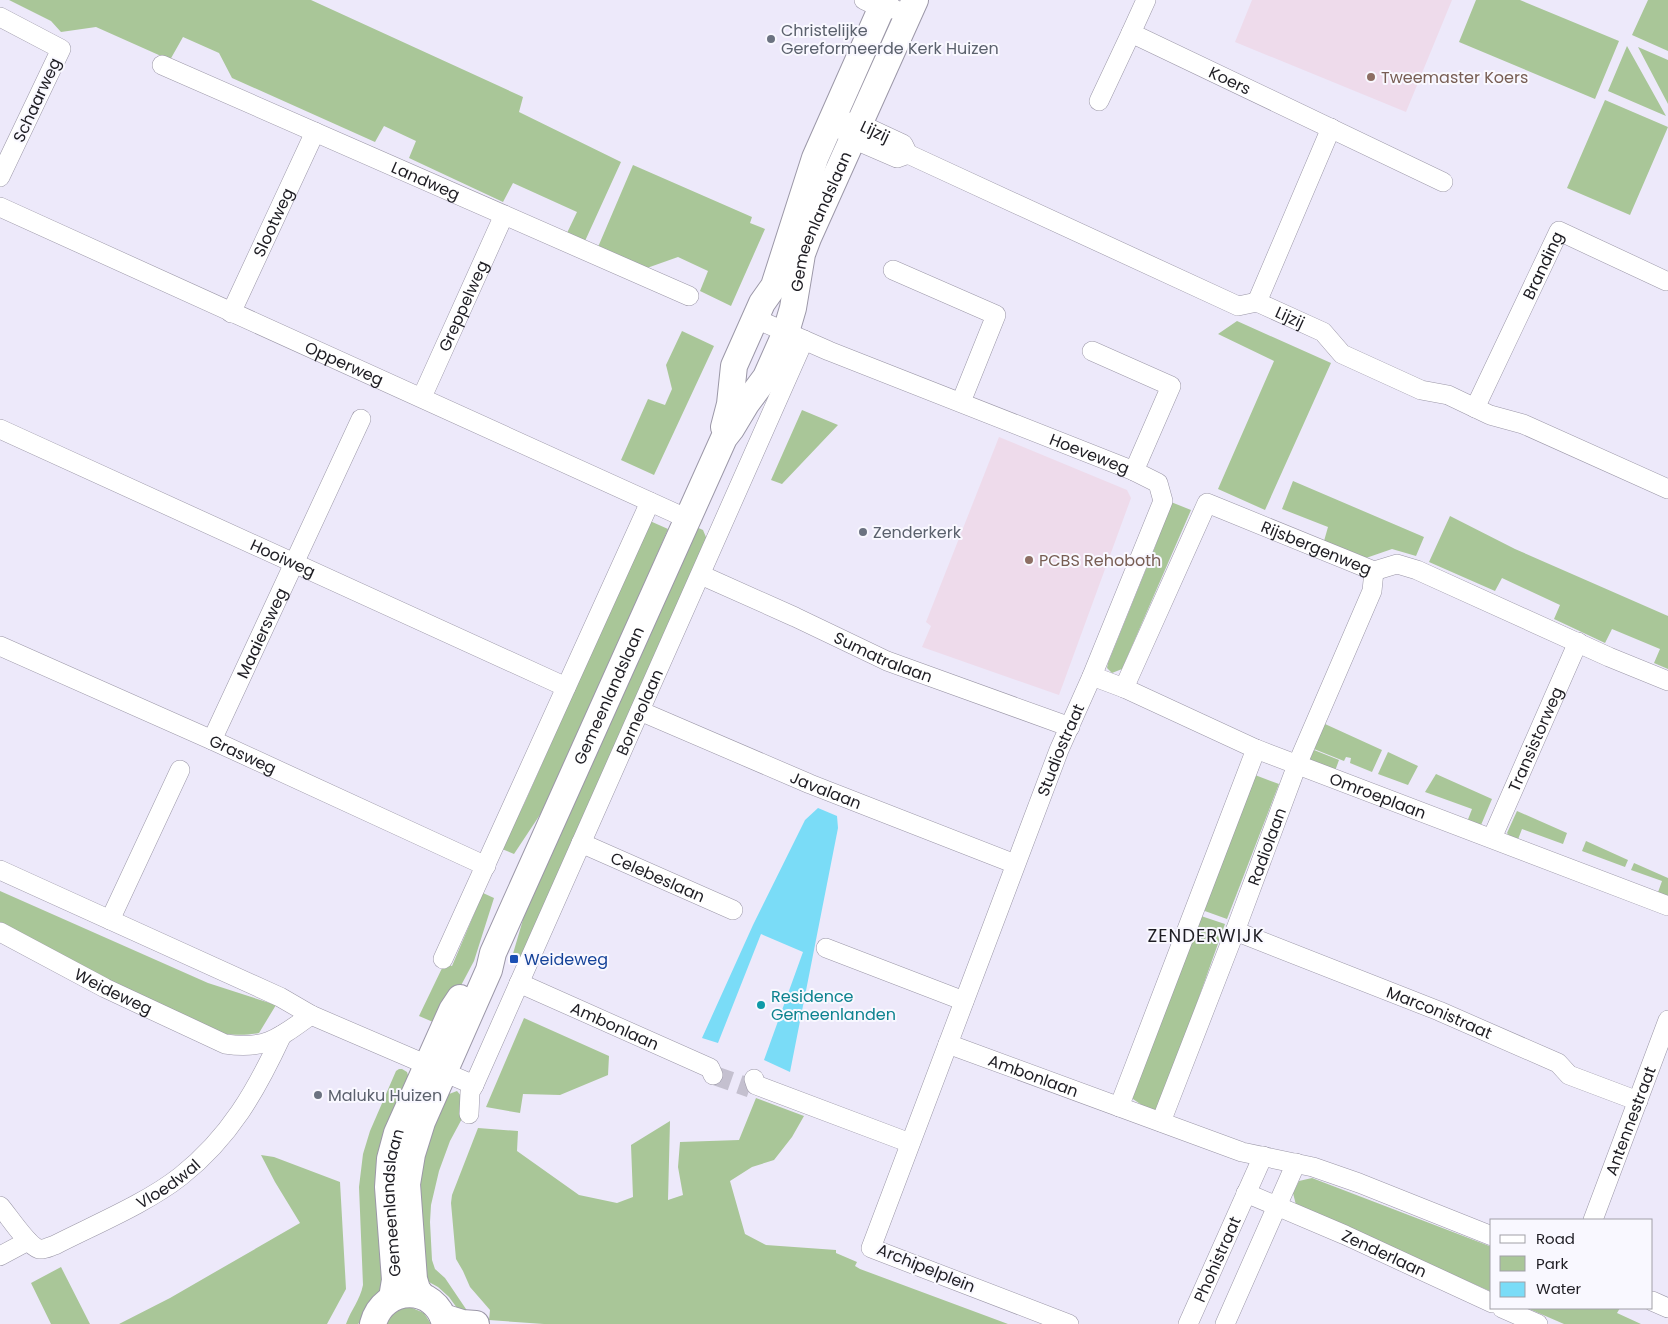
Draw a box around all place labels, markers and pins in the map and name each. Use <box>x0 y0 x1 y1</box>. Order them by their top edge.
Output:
place label: Christelijke Gereformeerde Kerk Huizen <box>781 19 999 60</box>
marker: Christelijke Gereformeerde Kerk Huizen <box>765 33 777 45</box>
place label: Tweemaster Koers <box>1381 66 1528 89</box>
marker: Tweemaster Koers <box>1365 71 1377 83</box>
place label: Zenderkerk <box>873 521 962 544</box>
marker: Zenderkerk <box>857 526 869 538</box>
place label: PCBS Rehoboth <box>1039 549 1161 572</box>
marker: PCBS Rehoboth <box>1023 554 1035 566</box>
place label: Weideweg <box>524 948 608 971</box>
marker: Weideweg <box>508 953 520 965</box>
place label: Residence Gemeenlanden <box>771 985 896 1026</box>
marker: Residence Gemeenlanden <box>755 999 767 1011</box>
place label: Maluku Huizen <box>328 1084 442 1107</box>
marker: Maluku Huizen <box>312 1089 324 1101</box>

